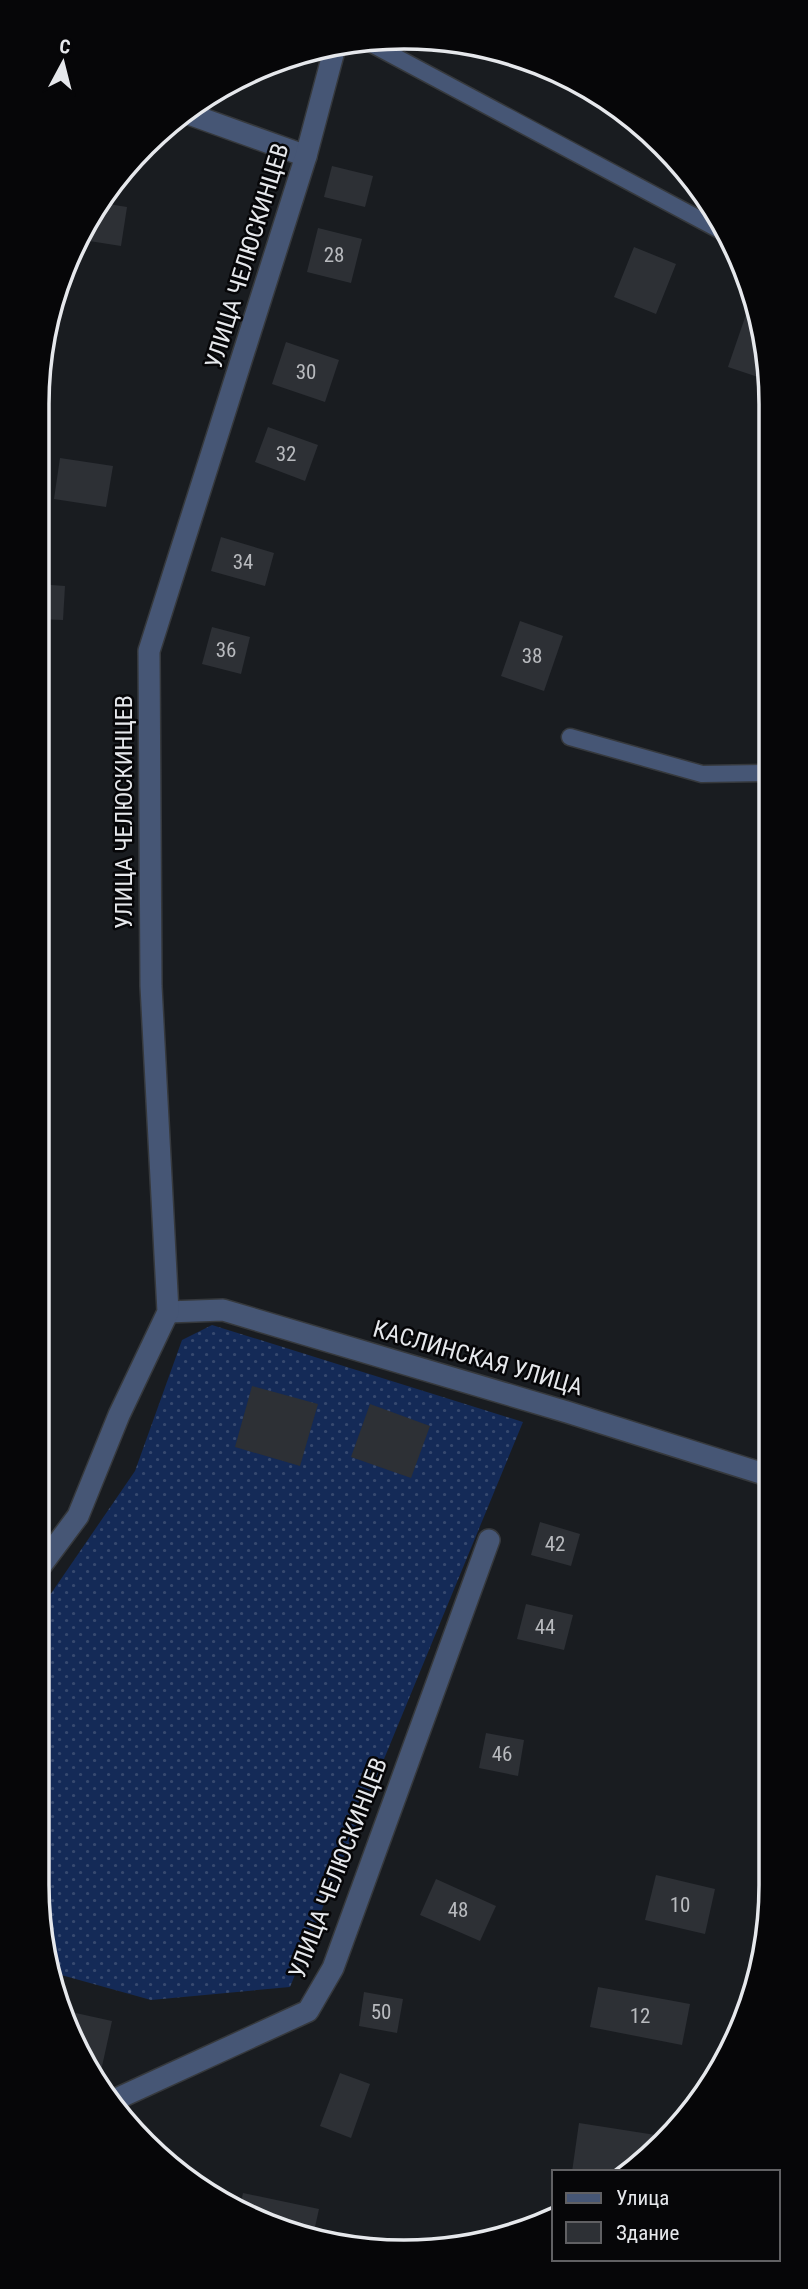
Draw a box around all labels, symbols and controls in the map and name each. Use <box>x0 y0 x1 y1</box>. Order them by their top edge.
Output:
north arrow <box>28 28 98 98</box>
text: С <box>58 35 72 59</box>
street label: УЛИЦА ЧЕЛЮСКИНЦЕВ <box>199 140 295 372</box>
house number: 28 <box>324 243 344 267</box>
house number: 30 <box>296 360 316 384</box>
house number: 32 <box>276 442 296 466</box>
house number: 34 <box>233 550 253 574</box>
house number: 36 <box>216 638 236 662</box>
house number: 38 <box>522 644 542 668</box>
street label: УЛИЦА ЧЕЛЮСКИНЦЕВ <box>110 695 138 929</box>
street label: КАСЛИНСКАЯ УЛИЦА <box>370 1315 586 1401</box>
house number: 42 <box>545 1532 565 1556</box>
house number: 44 <box>535 1615 555 1639</box>
house number: 46 <box>492 1742 512 1766</box>
street label: УЛИЦА ЧЕЛЮСКИНЦЕВ <box>283 1754 393 1982</box>
house number: 10 <box>670 1893 690 1917</box>
house number: 48 <box>448 1898 468 1922</box>
house number: 50 <box>371 2000 391 2024</box>
house number: 12 <box>630 2004 650 2028</box>
legend <box>552 2170 780 2261</box>
text: Улица <box>616 2186 669 2210</box>
text: Здание <box>616 2221 680 2245</box>

